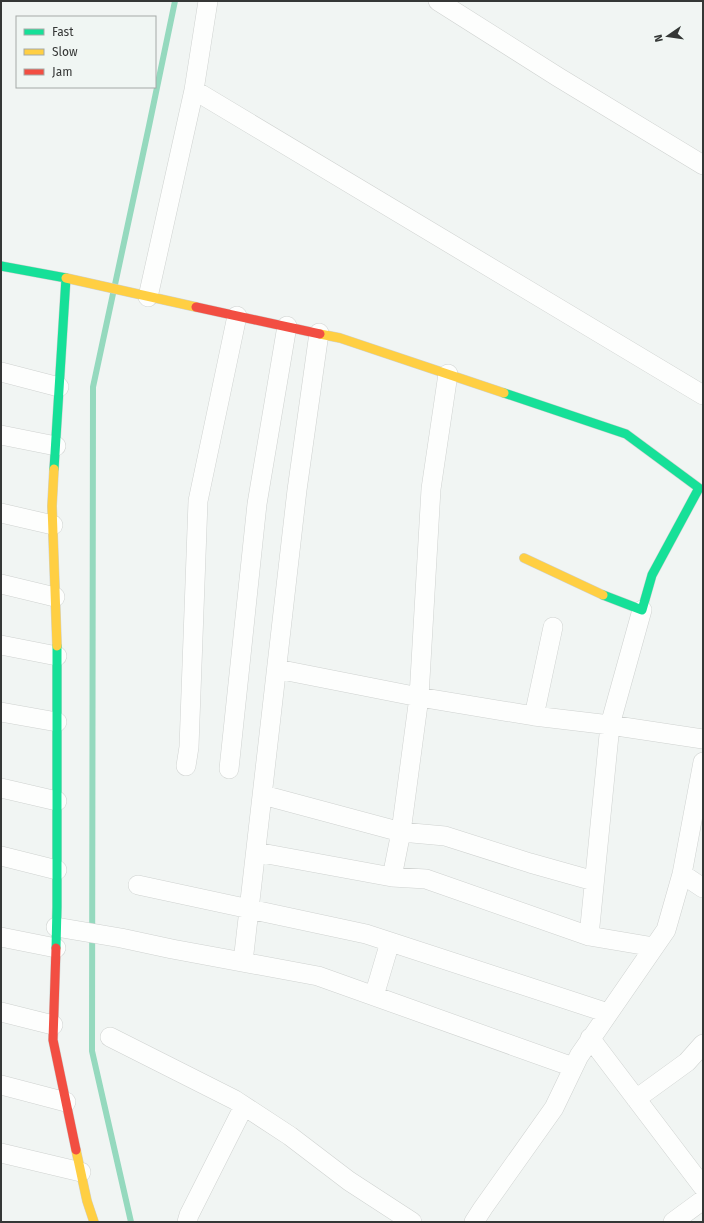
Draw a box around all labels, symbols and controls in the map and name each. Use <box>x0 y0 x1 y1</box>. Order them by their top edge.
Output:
legend <box>16 16 156 88</box>
north arrow <box>648 16 688 56</box>
text: Fast <box>52 25 74 39</box>
text: N <box>652 33 666 43</box>
text: Slow <box>52 45 78 59</box>
text: Jam <box>52 65 72 79</box>

